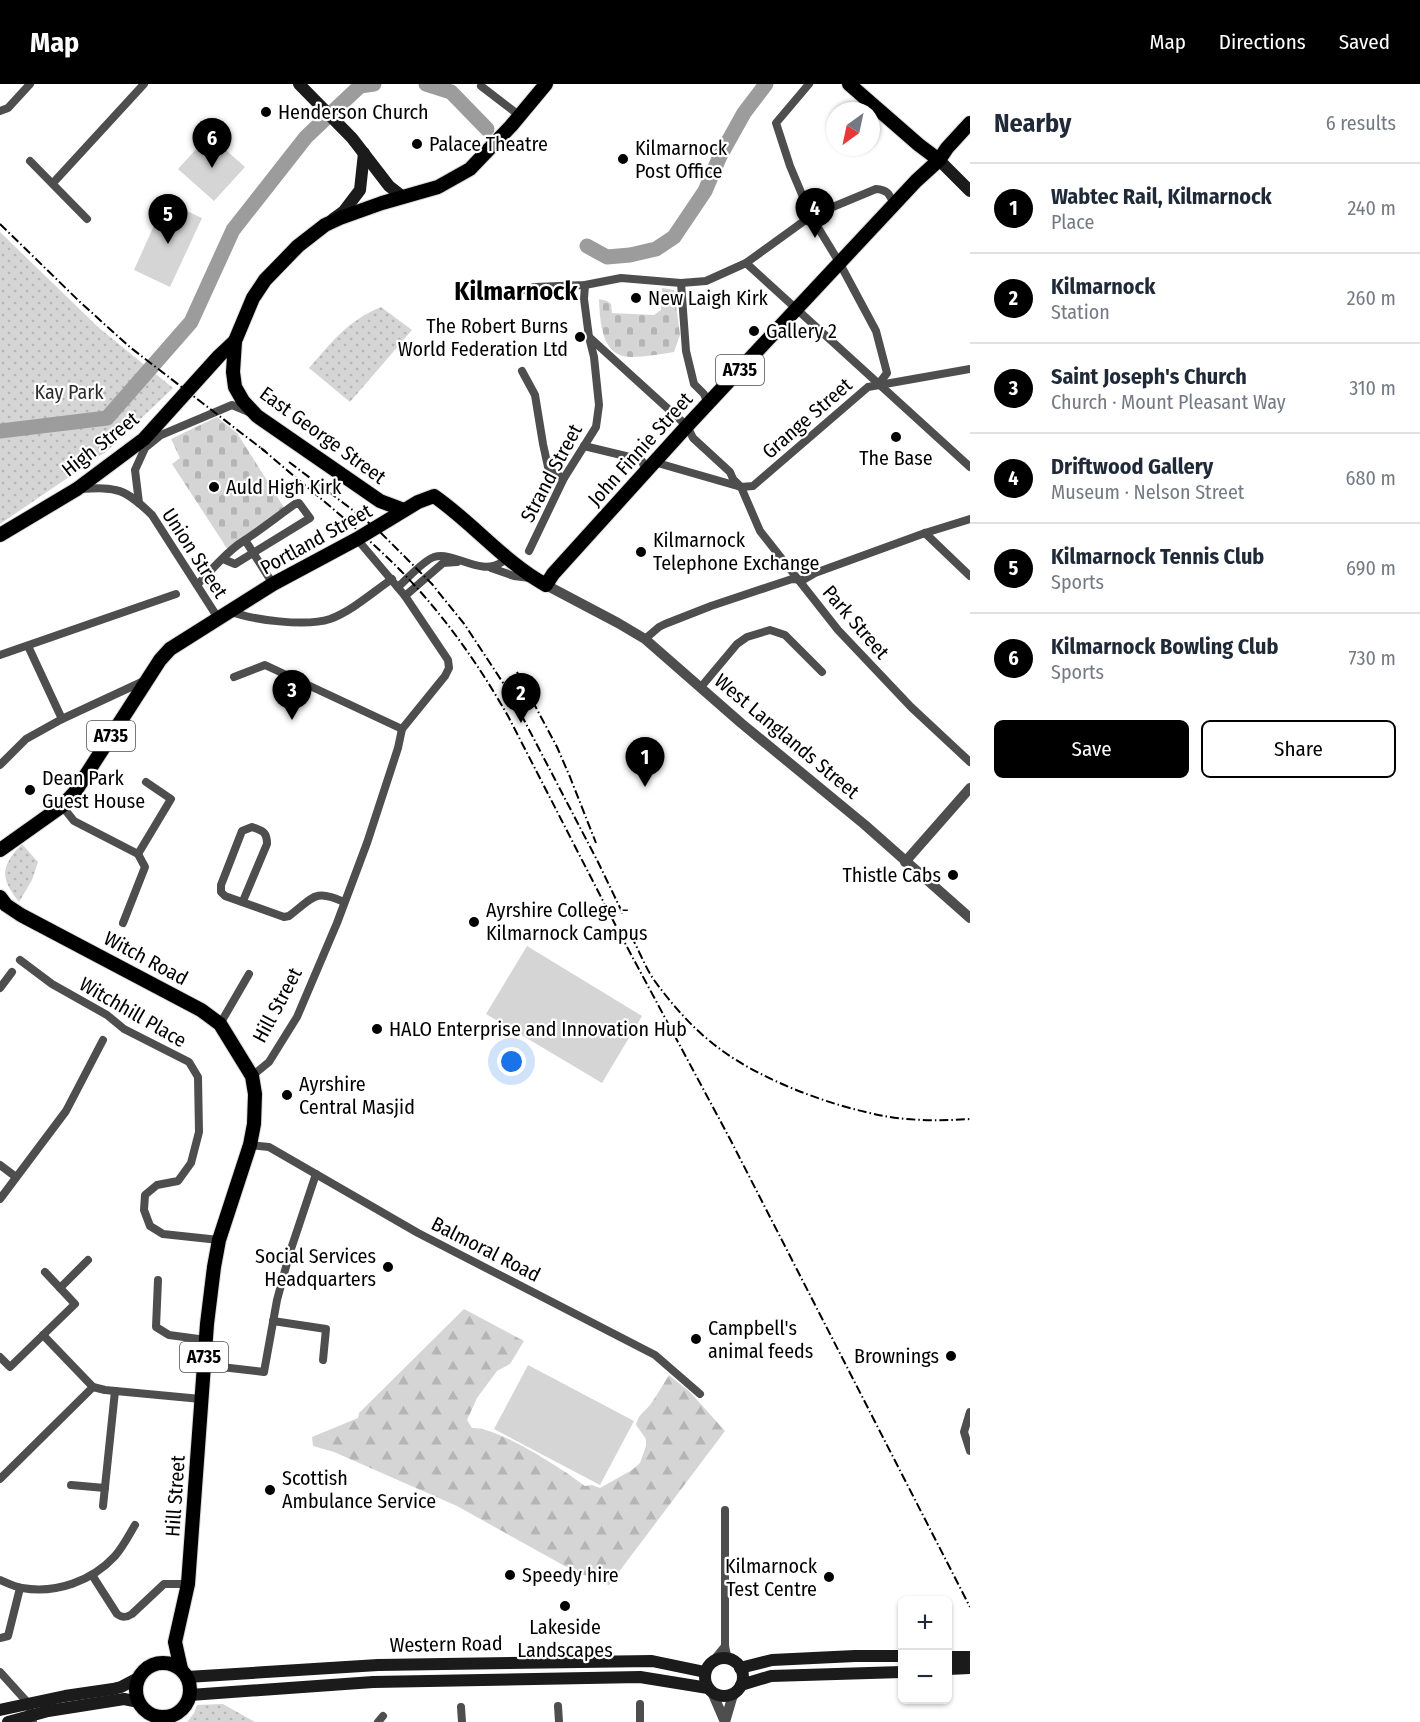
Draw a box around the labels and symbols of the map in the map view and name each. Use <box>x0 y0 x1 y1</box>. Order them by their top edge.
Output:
place label: Henderson Church <box>278 100 429 124</box>
north arrow <box>826 102 880 156</box>
marker: Henderson Church <box>259 105 273 119</box>
pin: 6 <box>192 118 232 168</box>
place label: Palace Theatre <box>429 132 548 156</box>
place label: Kilmarnock Post Office <box>635 136 728 183</box>
marker: Palace Theatre <box>410 137 424 151</box>
marker: Kilmarnock Post Office <box>616 152 630 166</box>
pin: 4 <box>796 188 834 238</box>
pin: 5 <box>148 194 188 244</box>
district label: Kilmarnock <box>454 276 578 307</box>
place label: New Laigh Kirk <box>648 286 769 310</box>
marker: New Laigh Kirk <box>629 291 643 305</box>
place label: The Robert Burns World Federation Ltd <box>398 314 568 361</box>
place label: Gallery 2 <box>766 319 837 343</box>
marker: Gallery 2 <box>747 324 761 338</box>
marker: The Robert Burns World Federation Ltd <box>573 330 587 344</box>
road number: A735 <box>716 355 764 385</box>
street label: Grange Street <box>757 372 857 463</box>
park label: Kay Park <box>34 380 104 404</box>
street label: East George Street <box>255 381 391 489</box>
street label: John Finnie Street <box>583 387 698 511</box>
street label: High Street <box>57 406 144 481</box>
street label: Strand Street <box>515 419 587 526</box>
marker: The Base <box>889 430 903 444</box>
place label: The Base <box>859 446 933 470</box>
place label: Auld High Kirk <box>226 475 342 499</box>
marker: Auld High Kirk <box>207 480 221 494</box>
street label: Portland Street <box>256 498 376 580</box>
street label: Union Street <box>157 504 233 603</box>
place label: Kilmarnock Telephone Exchange <box>653 528 819 575</box>
marker: Kilmarnock Telephone Exchange <box>634 545 648 559</box>
street label: Park Street <box>818 580 895 664</box>
street label: West Langlands Street <box>710 668 865 804</box>
pin: 3 <box>272 670 312 720</box>
pin: 2 <box>502 674 540 723</box>
road number: A735 <box>87 721 135 751</box>
pin: 1 <box>626 738 664 787</box>
place label: Dean Park Guest House <box>42 766 145 813</box>
marker: Dean Park Guest House <box>23 783 37 797</box>
place label: Thistle Cabs <box>843 863 941 887</box>
marker: Thistle Cabs <box>946 868 960 882</box>
place label: Ayrshire College - Kilmarnock Campus <box>486 898 647 945</box>
marker: Ayrshire College - Kilmarnock Campus <box>467 915 481 929</box>
street label: Witch Road <box>100 926 192 990</box>
street label: Hill Street <box>247 963 307 1047</box>
street label: Witchhill Place <box>75 972 191 1052</box>
place label: HALO Enterprise and Innovation Hub <box>389 1017 687 1041</box>
marker: HALO Enterprise and Innovation Hub <box>370 1022 384 1036</box>
your location <box>497 1047 526 1076</box>
place label: Ayrshire Central Masjid <box>299 1072 415 1119</box>
marker: Ayrshire Central Masjid <box>280 1088 294 1102</box>
street label: Balmoral Road <box>427 1211 545 1287</box>
place label: Social Services Headquarters <box>255 1244 376 1291</box>
marker: Social Services Headquarters <box>381 1260 395 1274</box>
place label: Campbell's animal feeds <box>708 1316 813 1363</box>
marker: Campbell's animal feeds <box>689 1332 703 1346</box>
road number: A735 <box>180 1342 228 1372</box>
place label: Brownings <box>854 1344 939 1368</box>
marker: Brownings <box>944 1349 958 1363</box>
street label: Hill Street <box>160 1454 190 1538</box>
place label: Scottish Ambulance Service <box>282 1466 436 1513</box>
marker: Scottish Ambulance Service <box>263 1483 277 1497</box>
place label: Kilmarnock Test Centre <box>725 1554 818 1601</box>
place label: Speedy hire <box>522 1563 619 1587</box>
marker: Speedy hire <box>503 1568 517 1582</box>
marker: Kilmarnock Test Centre <box>822 1570 836 1584</box>
marker: Lakeside Landscapes <box>558 1599 572 1613</box>
place label: Lakeside Landscapes <box>517 1615 613 1662</box>
street label: Western Road <box>389 1631 503 1657</box>

